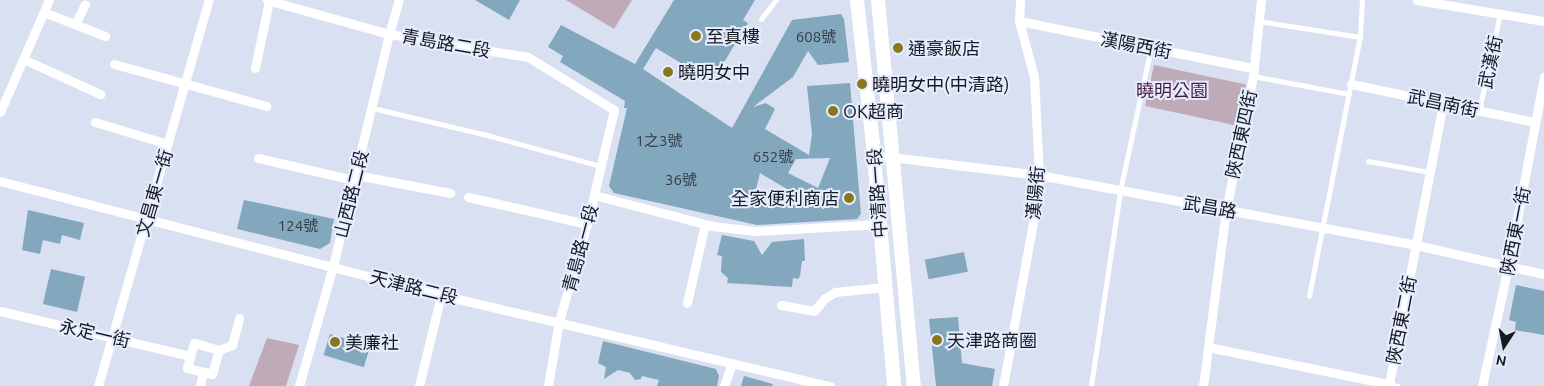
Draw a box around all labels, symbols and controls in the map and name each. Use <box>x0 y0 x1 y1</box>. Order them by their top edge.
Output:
street label: 青島路二段 <box>400 25 492 61</box>
place label: 至真樓 <box>706 25 760 47</box>
house number: 608號 <box>796 28 836 46</box>
street label: 漢陽西街 <box>1099 28 1173 62</box>
marker: 至真樓 <box>690 30 702 42</box>
street label: 武漢街 <box>1474 33 1506 91</box>
place label: 通豪飯店 <box>908 37 980 59</box>
marker: 通豪飯店 <box>892 42 904 54</box>
place label: 曉明女中 <box>678 61 750 83</box>
marker: 曉明女中 <box>662 66 674 78</box>
place label: 曉明女中(中清路) <box>872 73 1009 95</box>
marker: 曉明女中(中清路) <box>856 78 868 90</box>
park label: 曉明公園 <box>1136 79 1208 101</box>
street label: 武昌南街 <box>1406 85 1480 121</box>
street label: 陜西東四街 <box>1221 88 1261 180</box>
place label: OK超商 <box>843 100 904 122</box>
marker: OK超商 <box>827 105 839 117</box>
house number: 1之3號 <box>636 132 682 150</box>
street label: 文昌東一街 <box>131 147 177 239</box>
street label: 中清路一段 <box>863 147 891 239</box>
street label: 山西路二段 <box>330 148 372 240</box>
house number: 652號 <box>753 148 793 166</box>
street label: 漢陽街 <box>1022 165 1048 221</box>
house number: 36號 <box>665 171 697 189</box>
street label: 陜西東一街 <box>1496 185 1534 277</box>
place label: 全家便利商店 <box>731 187 839 209</box>
marker: 全家便利商店 <box>843 192 855 204</box>
street label: 武昌路 <box>1182 192 1238 222</box>
street label: 青島路一段 <box>558 202 602 294</box>
house number: 124號 <box>278 217 318 235</box>
street label: 天津路二段 <box>368 266 460 308</box>
street label: 陜西東二街 <box>1382 274 1420 366</box>
street label: 永定一街 <box>57 314 133 352</box>
north arrow <box>1479 321 1529 371</box>
place label: 天津路商圈 <box>947 329 1037 351</box>
place label: 美廉社 <box>345 331 399 353</box>
marker: 天津路商圈 <box>931 334 943 346</box>
marker: 美廉社 <box>329 336 341 348</box>
text: N <box>1494 352 1508 370</box>

